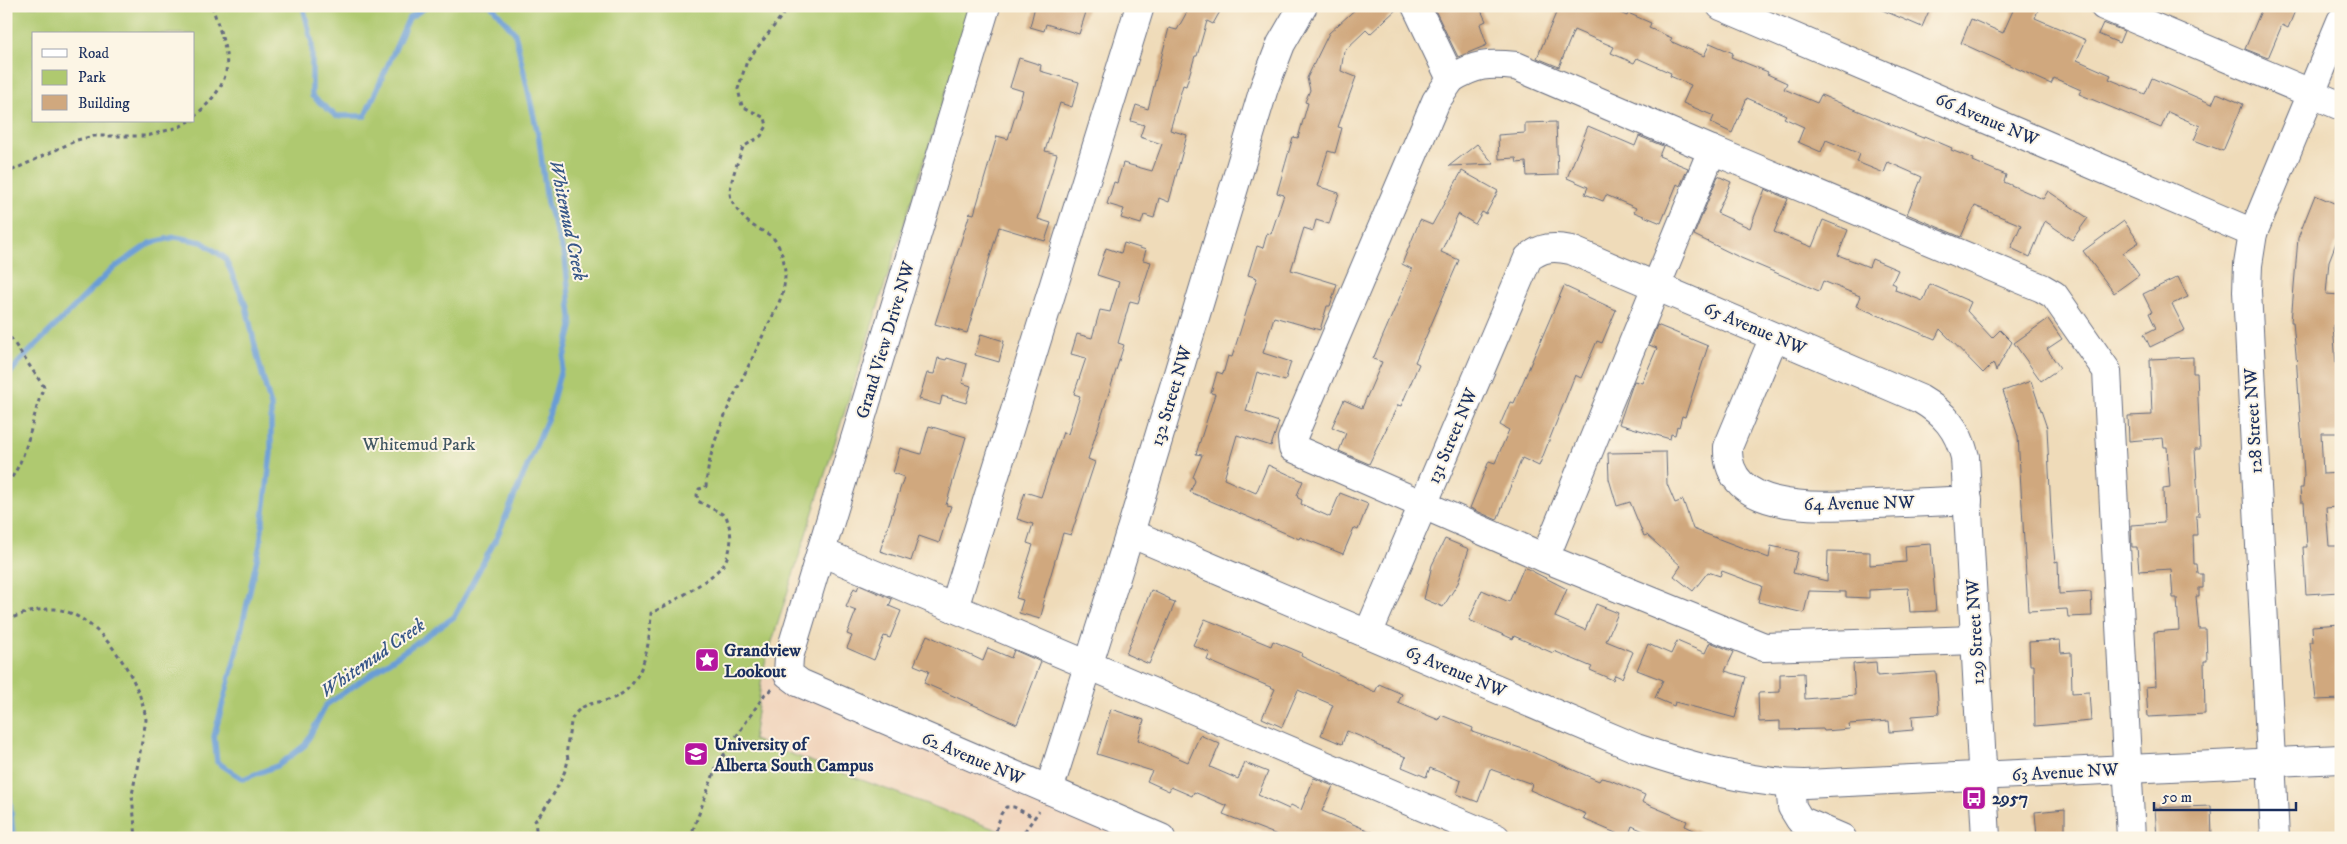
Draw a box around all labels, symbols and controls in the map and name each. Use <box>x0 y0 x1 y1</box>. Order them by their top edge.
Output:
legend <box>32 32 195 122</box>
text: Road <box>78 44 110 63</box>
text: Park <box>78 68 107 87</box>
street label: 66 Avenue NW <box>1932 88 2042 152</box>
text: Building <box>78 94 130 113</box>
water label: Whitemud Creek <box>544 158 592 283</box>
street label: Grand View Drive NW <box>852 259 920 421</box>
street label: 65 Avenue NW <box>1700 297 1810 361</box>
street label: 132 Street NW <box>1146 343 1198 449</box>
street label: 128 Street NW <box>2240 367 2268 474</box>
street label: 131 Street NW <box>1423 385 1483 487</box>
park label: Whitemud Park <box>362 434 475 456</box>
street label: 64 Avenue NW <box>1804 492 1915 516</box>
street label: 129 Street NW <box>1962 578 1990 685</box>
water label: Whitemud Creek <box>316 614 430 703</box>
place label: Grandview Lookout <box>724 640 801 683</box>
street label: 63 Avenue NW <box>1402 641 1510 703</box>
place icon: Grandview Lookout <box>694 647 720 673</box>
street label: 62 Avenue NW <box>918 727 1028 791</box>
place label: University of Alberta South Campus <box>713 734 874 777</box>
school or university icon: University of Alberta South Campus <box>683 741 709 767</box>
street label: 63 Avenue NW <box>2011 759 2120 787</box>
scale bar <box>2154 779 2297 811</box>
bus stop icon: 2957 <box>1961 785 1987 811</box>
place label: 2957 <box>1992 788 2028 810</box>
text: 50 m <box>2162 788 2192 807</box>

